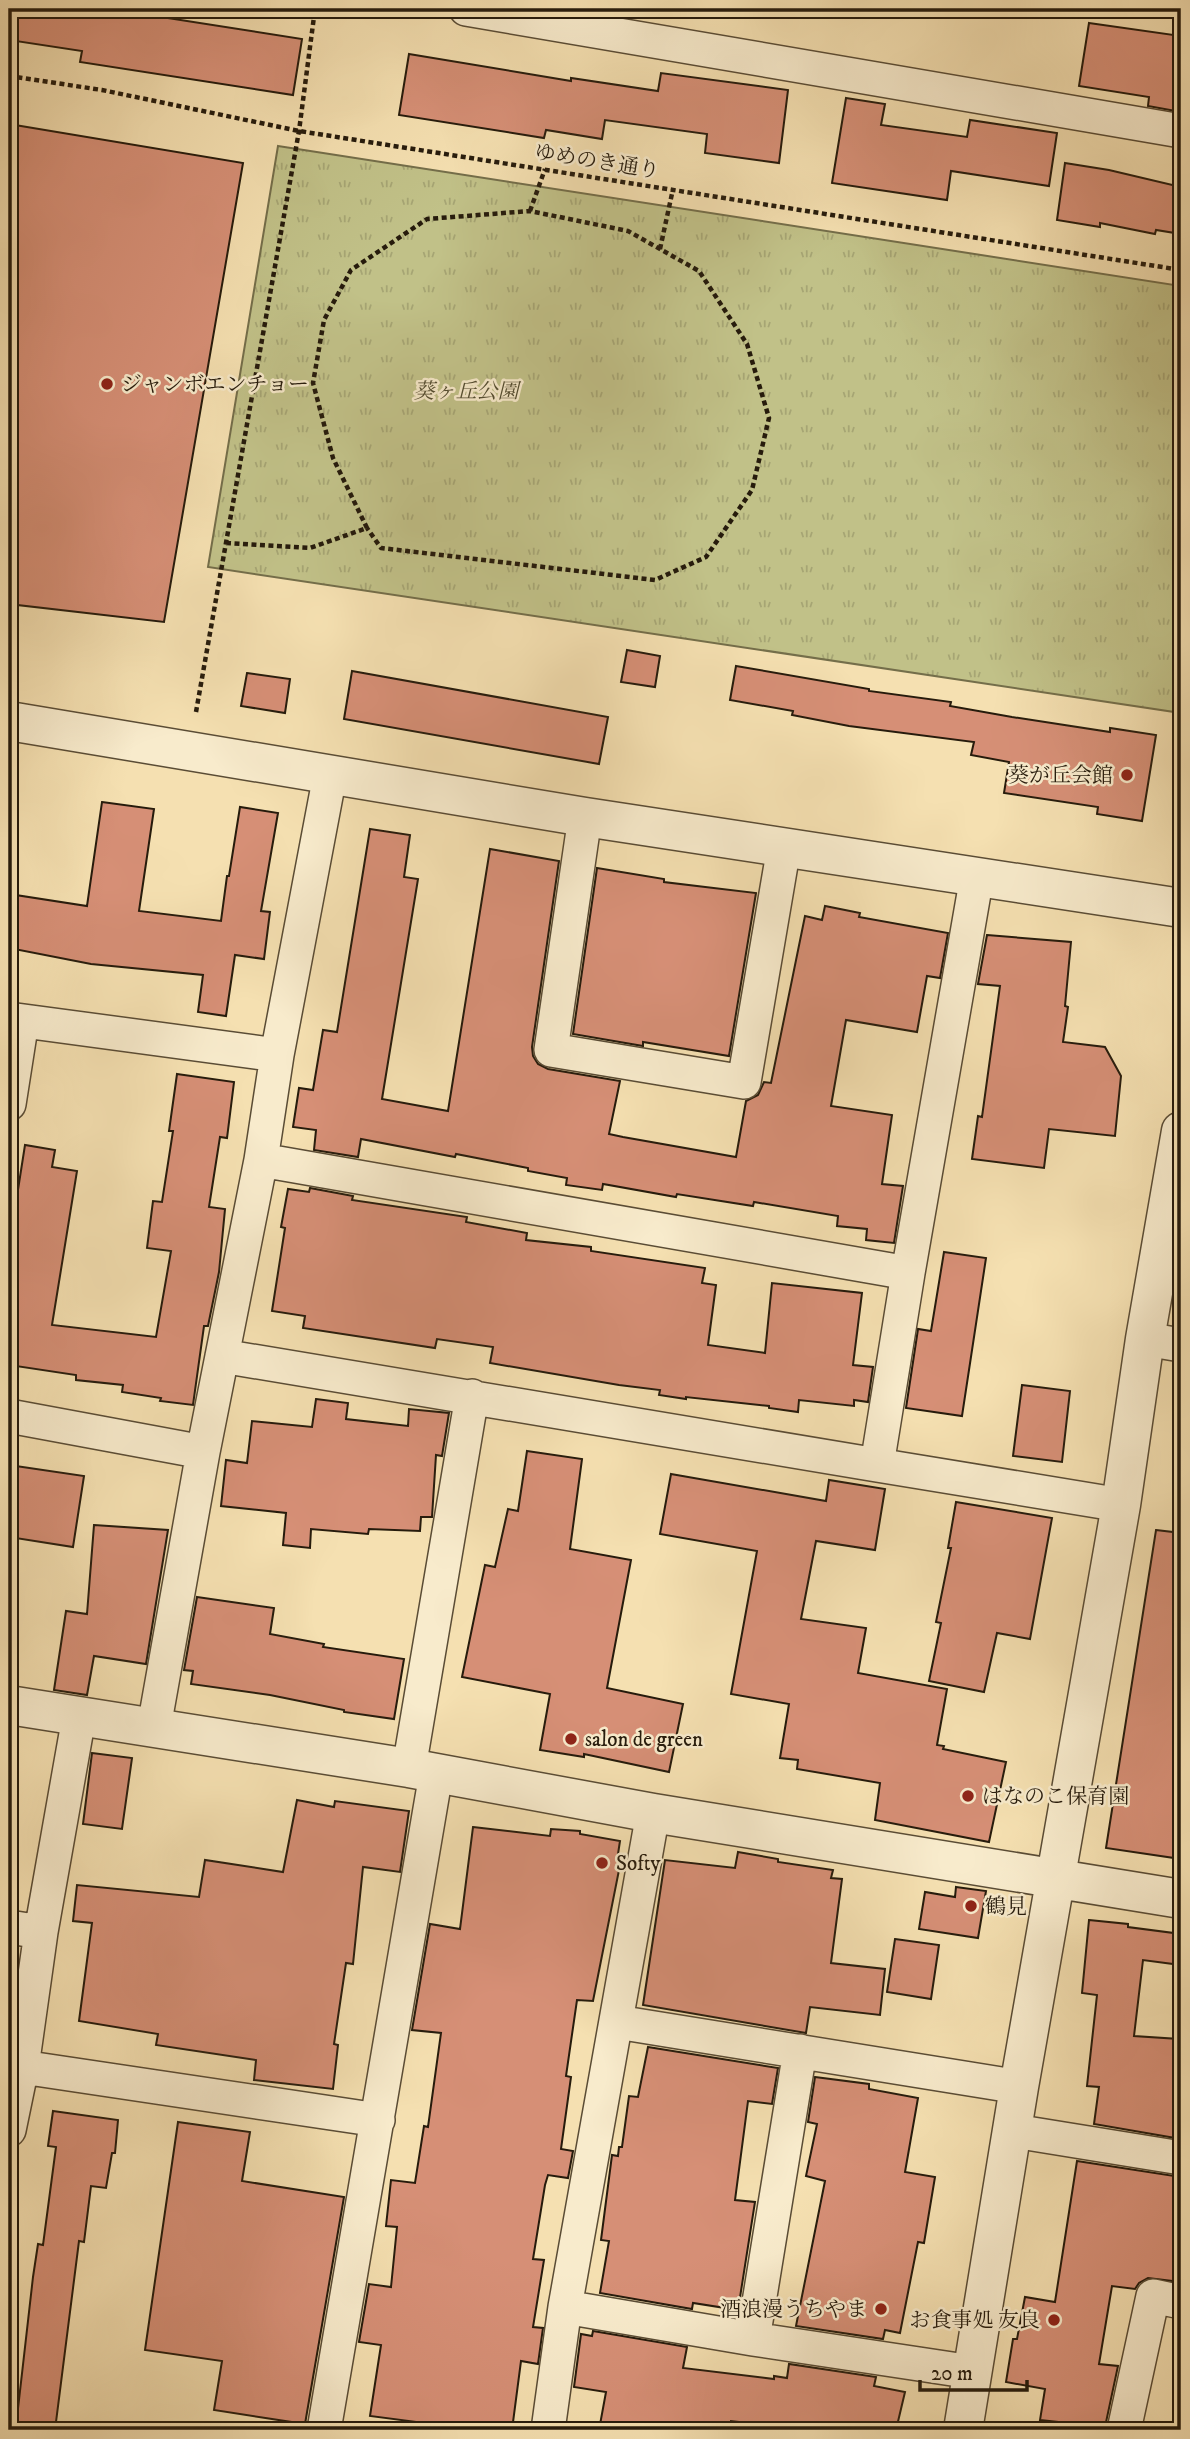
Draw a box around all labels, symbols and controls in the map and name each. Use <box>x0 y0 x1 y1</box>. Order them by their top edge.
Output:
street label: ゆめのき通り <box>533 139 661 185</box>
place label: ジャンボエンチョー <box>121 372 309 398</box>
marker: ジャンボエンチョー <box>99 376 115 392</box>
park label: 葵ヶ丘公園 <box>414 379 521 405</box>
place label: 葵が丘会館 <box>1008 763 1113 789</box>
marker: 葵が丘会館 <box>1119 767 1135 783</box>
place label: salon de green <box>585 1727 703 1753</box>
marker: salon de green <box>563 1731 579 1747</box>
place label: はなのこ保育園 <box>982 1784 1129 1810</box>
marker: はなのこ保育園 <box>960 1788 976 1804</box>
place label: Softy <box>616 1851 662 1877</box>
marker: Softy <box>594 1855 610 1871</box>
place label: 鶴見 <box>985 1894 1027 1920</box>
marker: 鶴見 <box>963 1898 979 1914</box>
place label: 酒浪漫うちやま <box>720 2297 867 2323</box>
marker: 酒浪漫うちやま <box>873 2301 889 2317</box>
place label: お食事処 友良 <box>909 2308 1040 2334</box>
marker: お食事処 友良 <box>1046 2312 1062 2328</box>
scale bar <box>920 2348 1027 2392</box>
text: 20 m <box>931 2361 973 2387</box>

